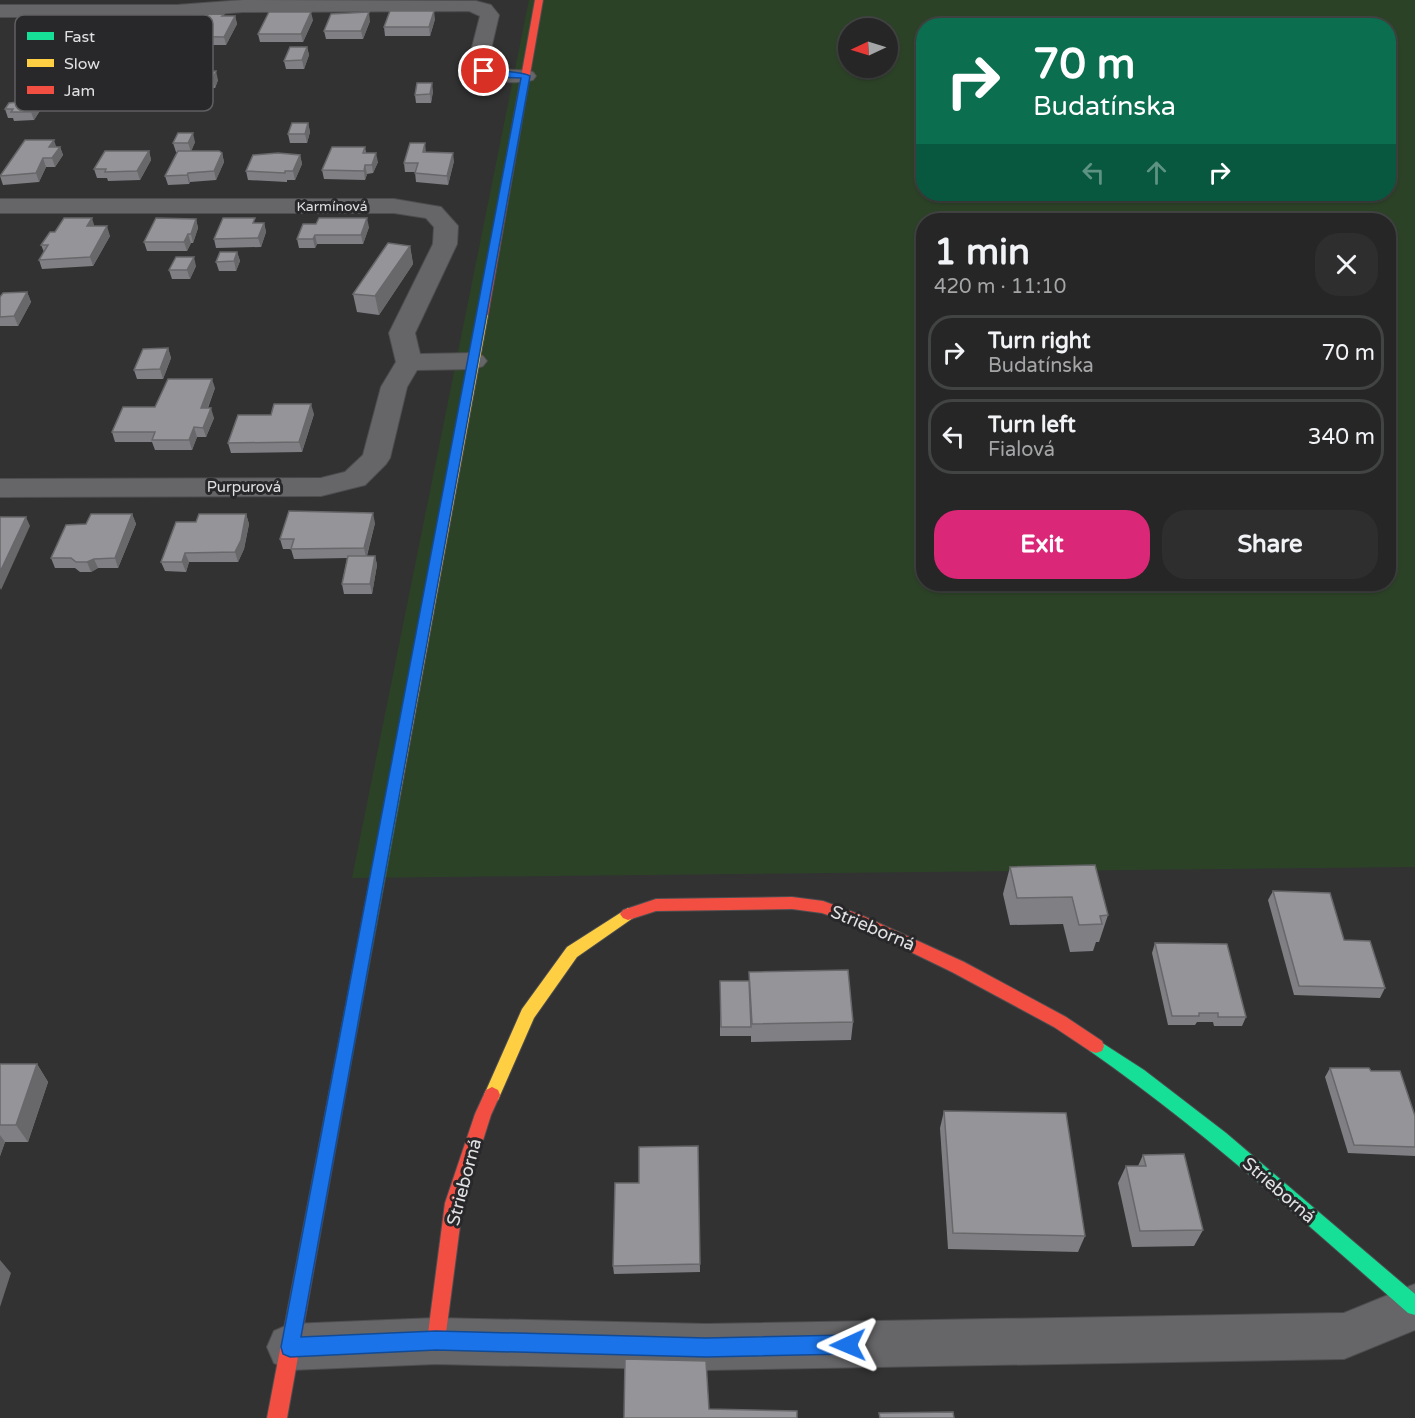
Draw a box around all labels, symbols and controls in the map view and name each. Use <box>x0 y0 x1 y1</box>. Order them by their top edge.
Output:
legend <box>15 15 213 111</box>
north arrow <box>838 18 898 78</box>
map controls <box>838 18 898 78</box>
text: Fast <box>64 27 95 47</box>
text: 70 m <box>1033 39 1135 90</box>
icon: right <box>934 42 1012 120</box>
pin <box>458 45 509 96</box>
text: Slow <box>64 54 100 74</box>
icon: arrive <box>467 54 500 87</box>
text: Jam <box>64 81 95 101</box>
text: Budatínska <box>1033 90 1176 123</box>
icon: left <box>1077 156 1110 189</box>
icon: ahead <box>1140 156 1173 189</box>
icon: right <box>1203 156 1236 189</box>
street label: Karmínová <box>296 198 368 215</box>
text: 1 min <box>934 231 1030 274</box>
button: close <box>1315 233 1378 296</box>
text: 420 m · 11:10 <box>934 275 1066 299</box>
text: Turn right <box>988 328 1090 354</box>
icon: right <box>937 336 970 369</box>
text: 70 m <box>1321 340 1375 366</box>
text: Budatínska <box>988 354 1094 378</box>
text: Turn left <box>988 412 1076 438</box>
icon: left <box>937 420 970 453</box>
text: 340 m <box>1308 424 1375 450</box>
text: Fialová <box>988 438 1055 462</box>
street label: Purpurová <box>207 478 281 496</box>
button: Exit <box>934 510 1150 579</box>
button: Share <box>1162 510 1378 579</box>
street label: Strieborná <box>828 900 918 956</box>
street label: Strieborná <box>442 1136 486 1228</box>
street label: Strieborná <box>1238 1152 1320 1228</box>
position arrow <box>816 1313 880 1377</box>

